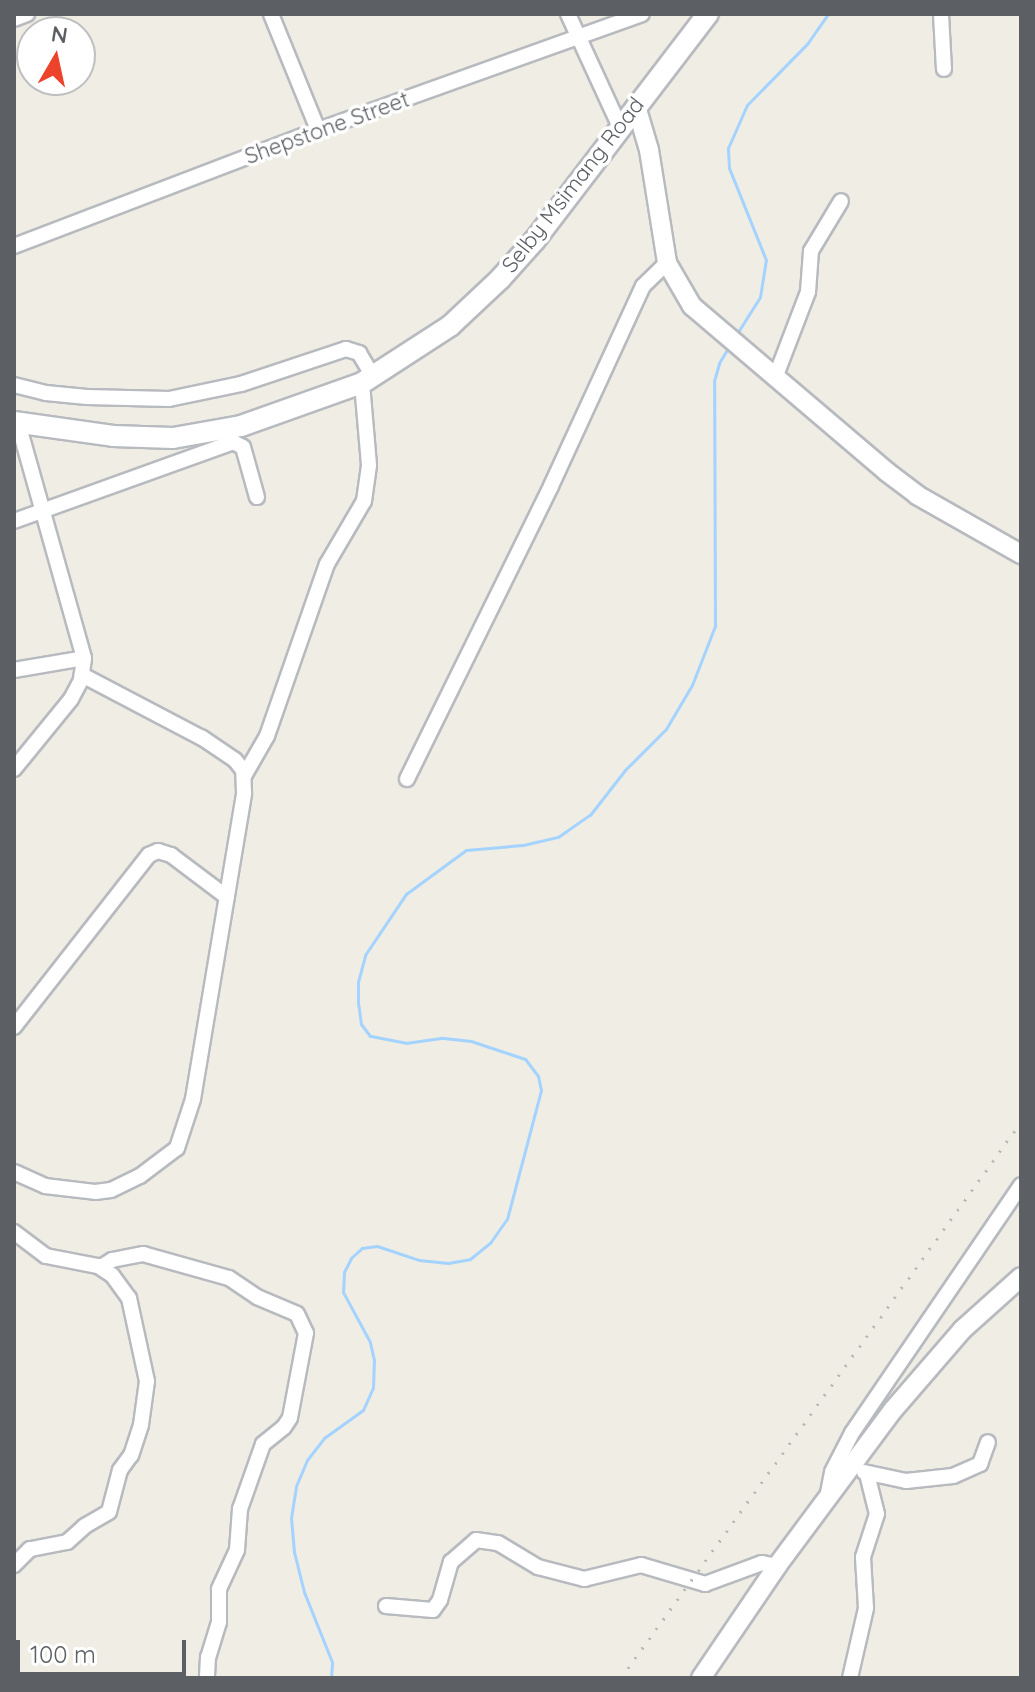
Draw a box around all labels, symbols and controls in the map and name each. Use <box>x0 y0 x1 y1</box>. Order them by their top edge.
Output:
north arrow <box>16 16 96 96</box>
text: N <box>49 19 70 49</box>
street label: Shepstone Street <box>241 86 413 170</box>
street label: Selby Msimang Road <box>496 92 650 278</box>
scale bar <box>20 1624 190 1674</box>
text: 100 m <box>30 1639 96 1669</box>

